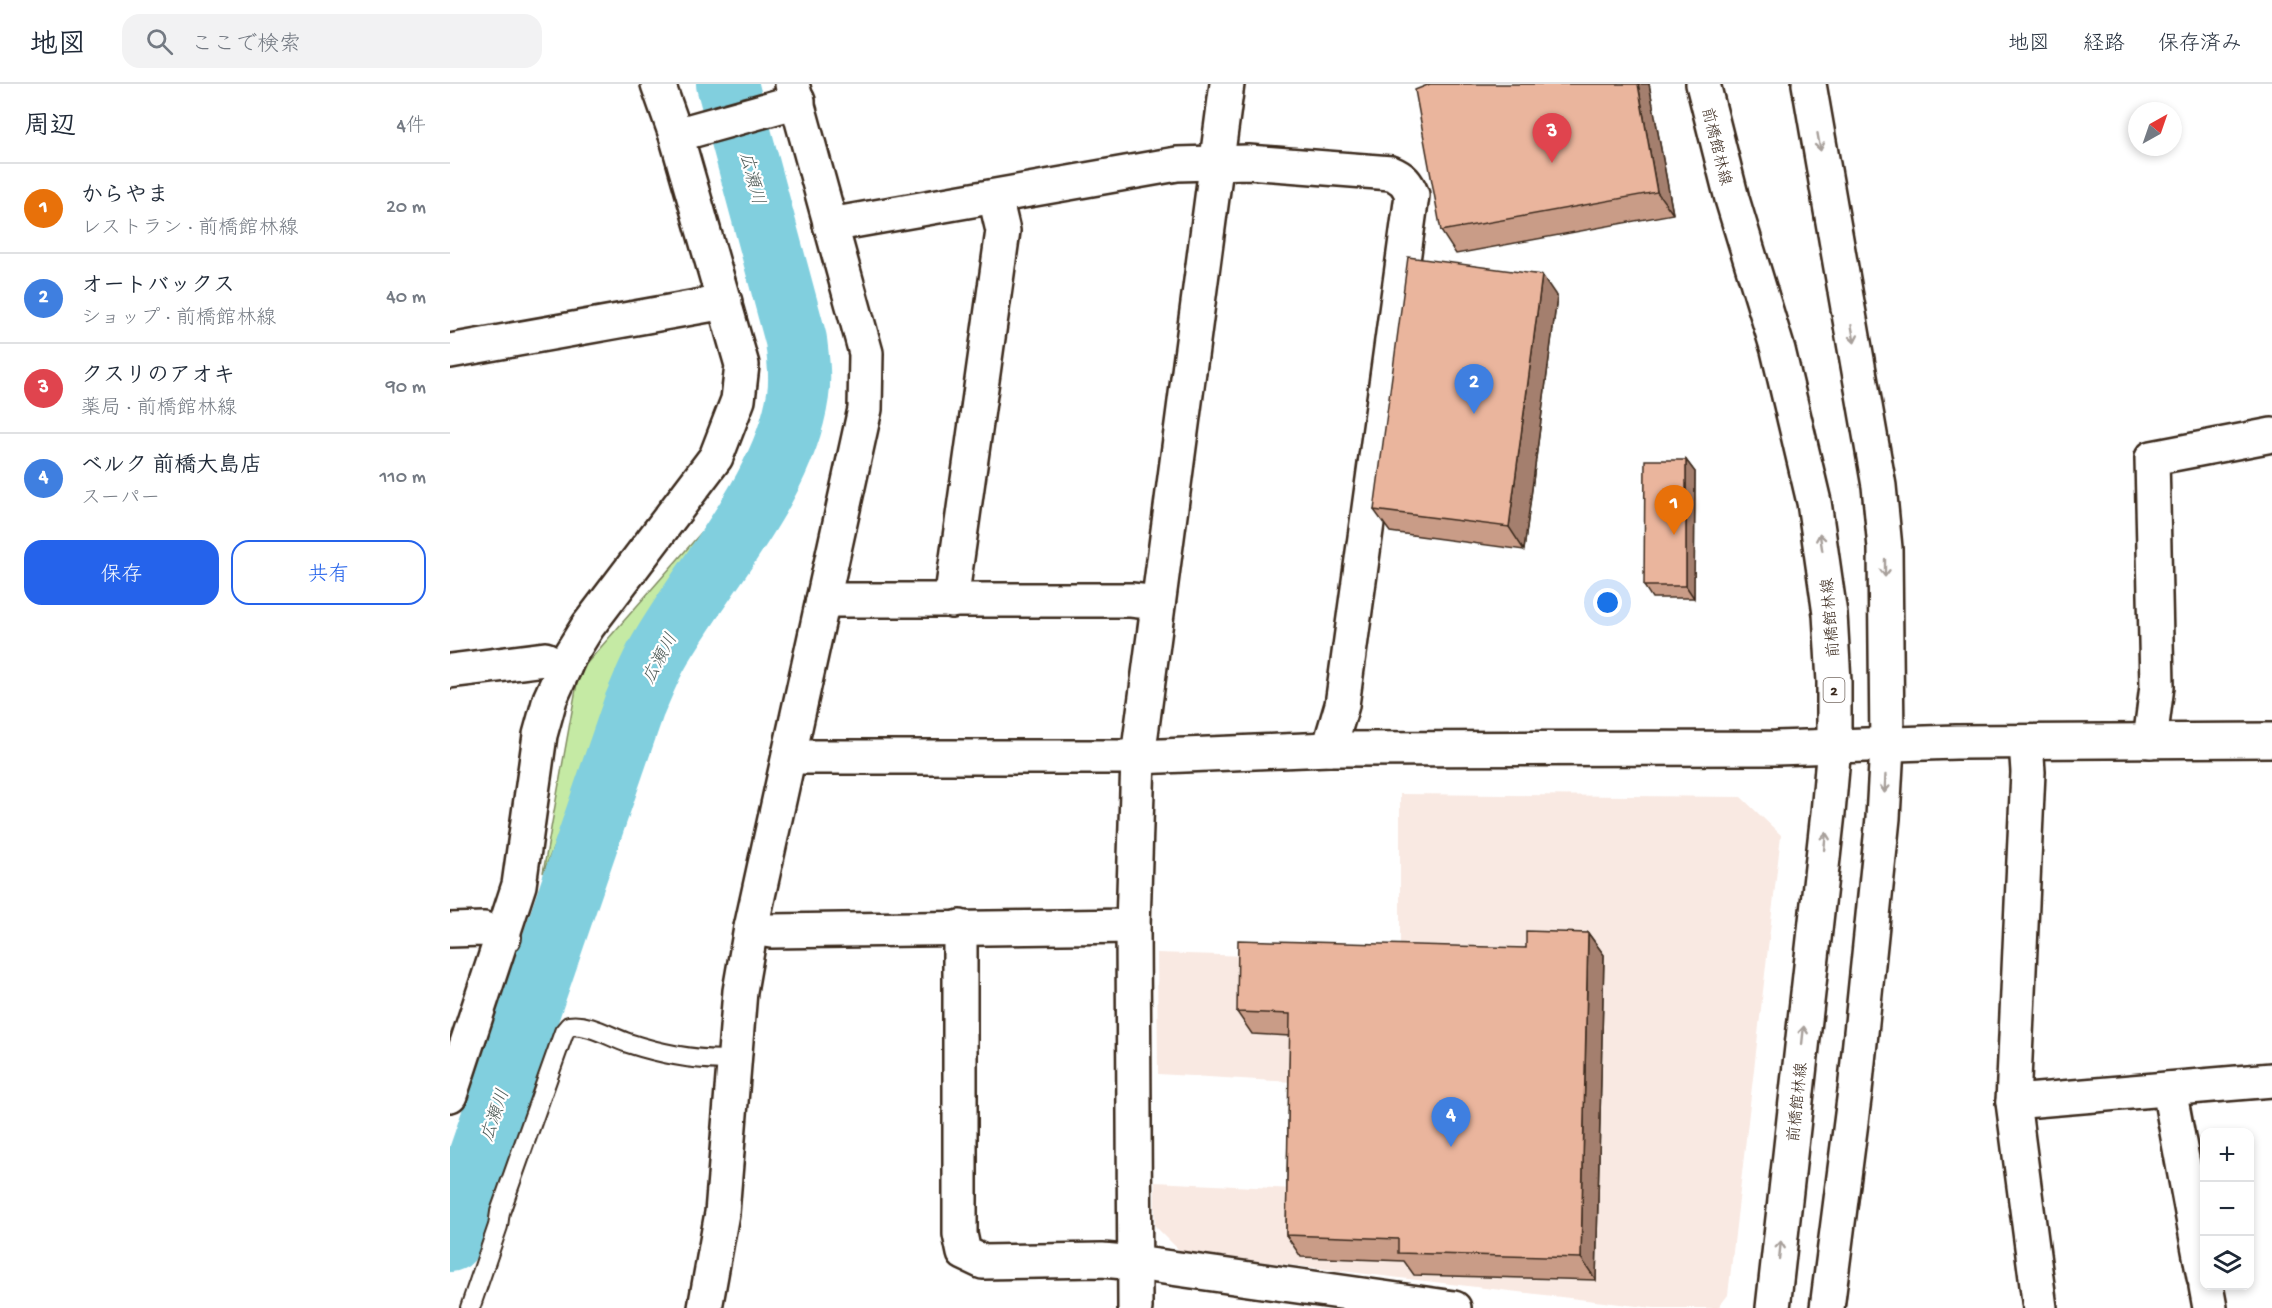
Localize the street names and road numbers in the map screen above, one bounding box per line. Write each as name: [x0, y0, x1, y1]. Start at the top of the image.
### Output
street label: 前橋館林線: [1696, 105, 1735, 188]
street label: 前橋館林線: [1818, 577, 1845, 659]
road number: 2: [1824, 678, 1844, 702]
street label: 前橋館林線: [1784, 1061, 1813, 1143]

